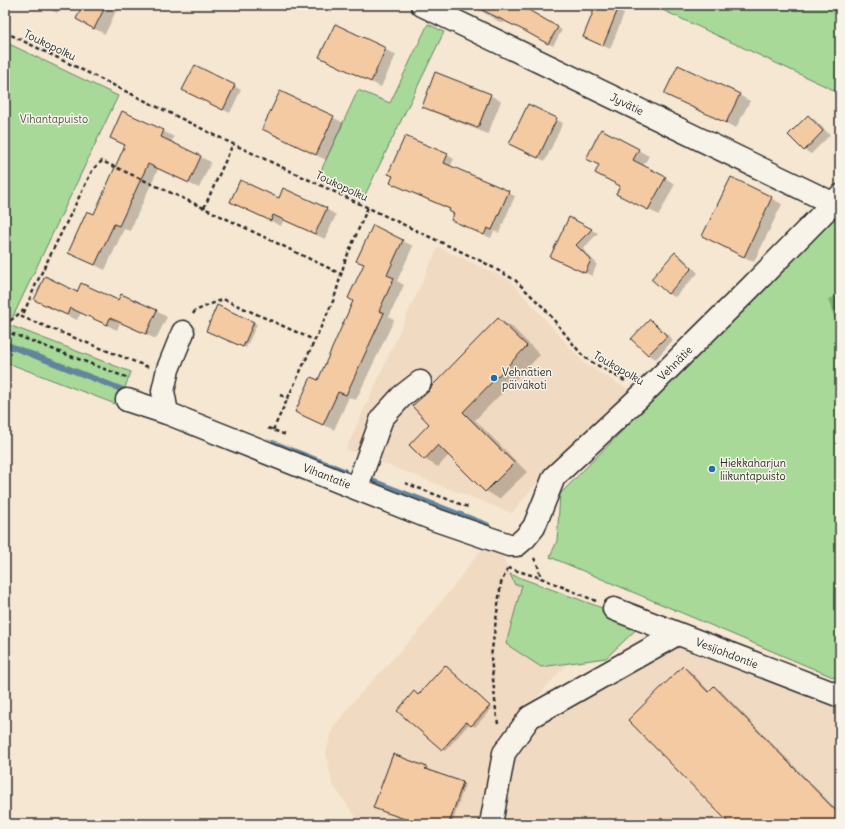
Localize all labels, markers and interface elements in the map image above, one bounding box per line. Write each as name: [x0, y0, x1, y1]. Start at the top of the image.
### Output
street label: Toukopolku: [22, 26, 79, 64]
street label: Jyvätie: [608, 90, 646, 118]
park label: Vihantapuisto: [20, 112, 88, 126]
street label: Toukopolku: [314, 168, 371, 204]
street label: Vehnätie: [655, 343, 695, 383]
street label: Toukopolku: [591, 348, 647, 388]
place label: Vehnätien päiväkoti: [502, 365, 552, 392]
marker: Vehnätien päiväkoti: [489, 373, 499, 383]
place label: Hiekkaharjun liikuntapuisto: [720, 456, 786, 483]
street label: Vihantatie: [301, 460, 353, 492]
marker: Hiekkaharjun liikuntapuisto: [707, 464, 717, 474]
street label: Vesijohdontie: [694, 635, 760, 671]

